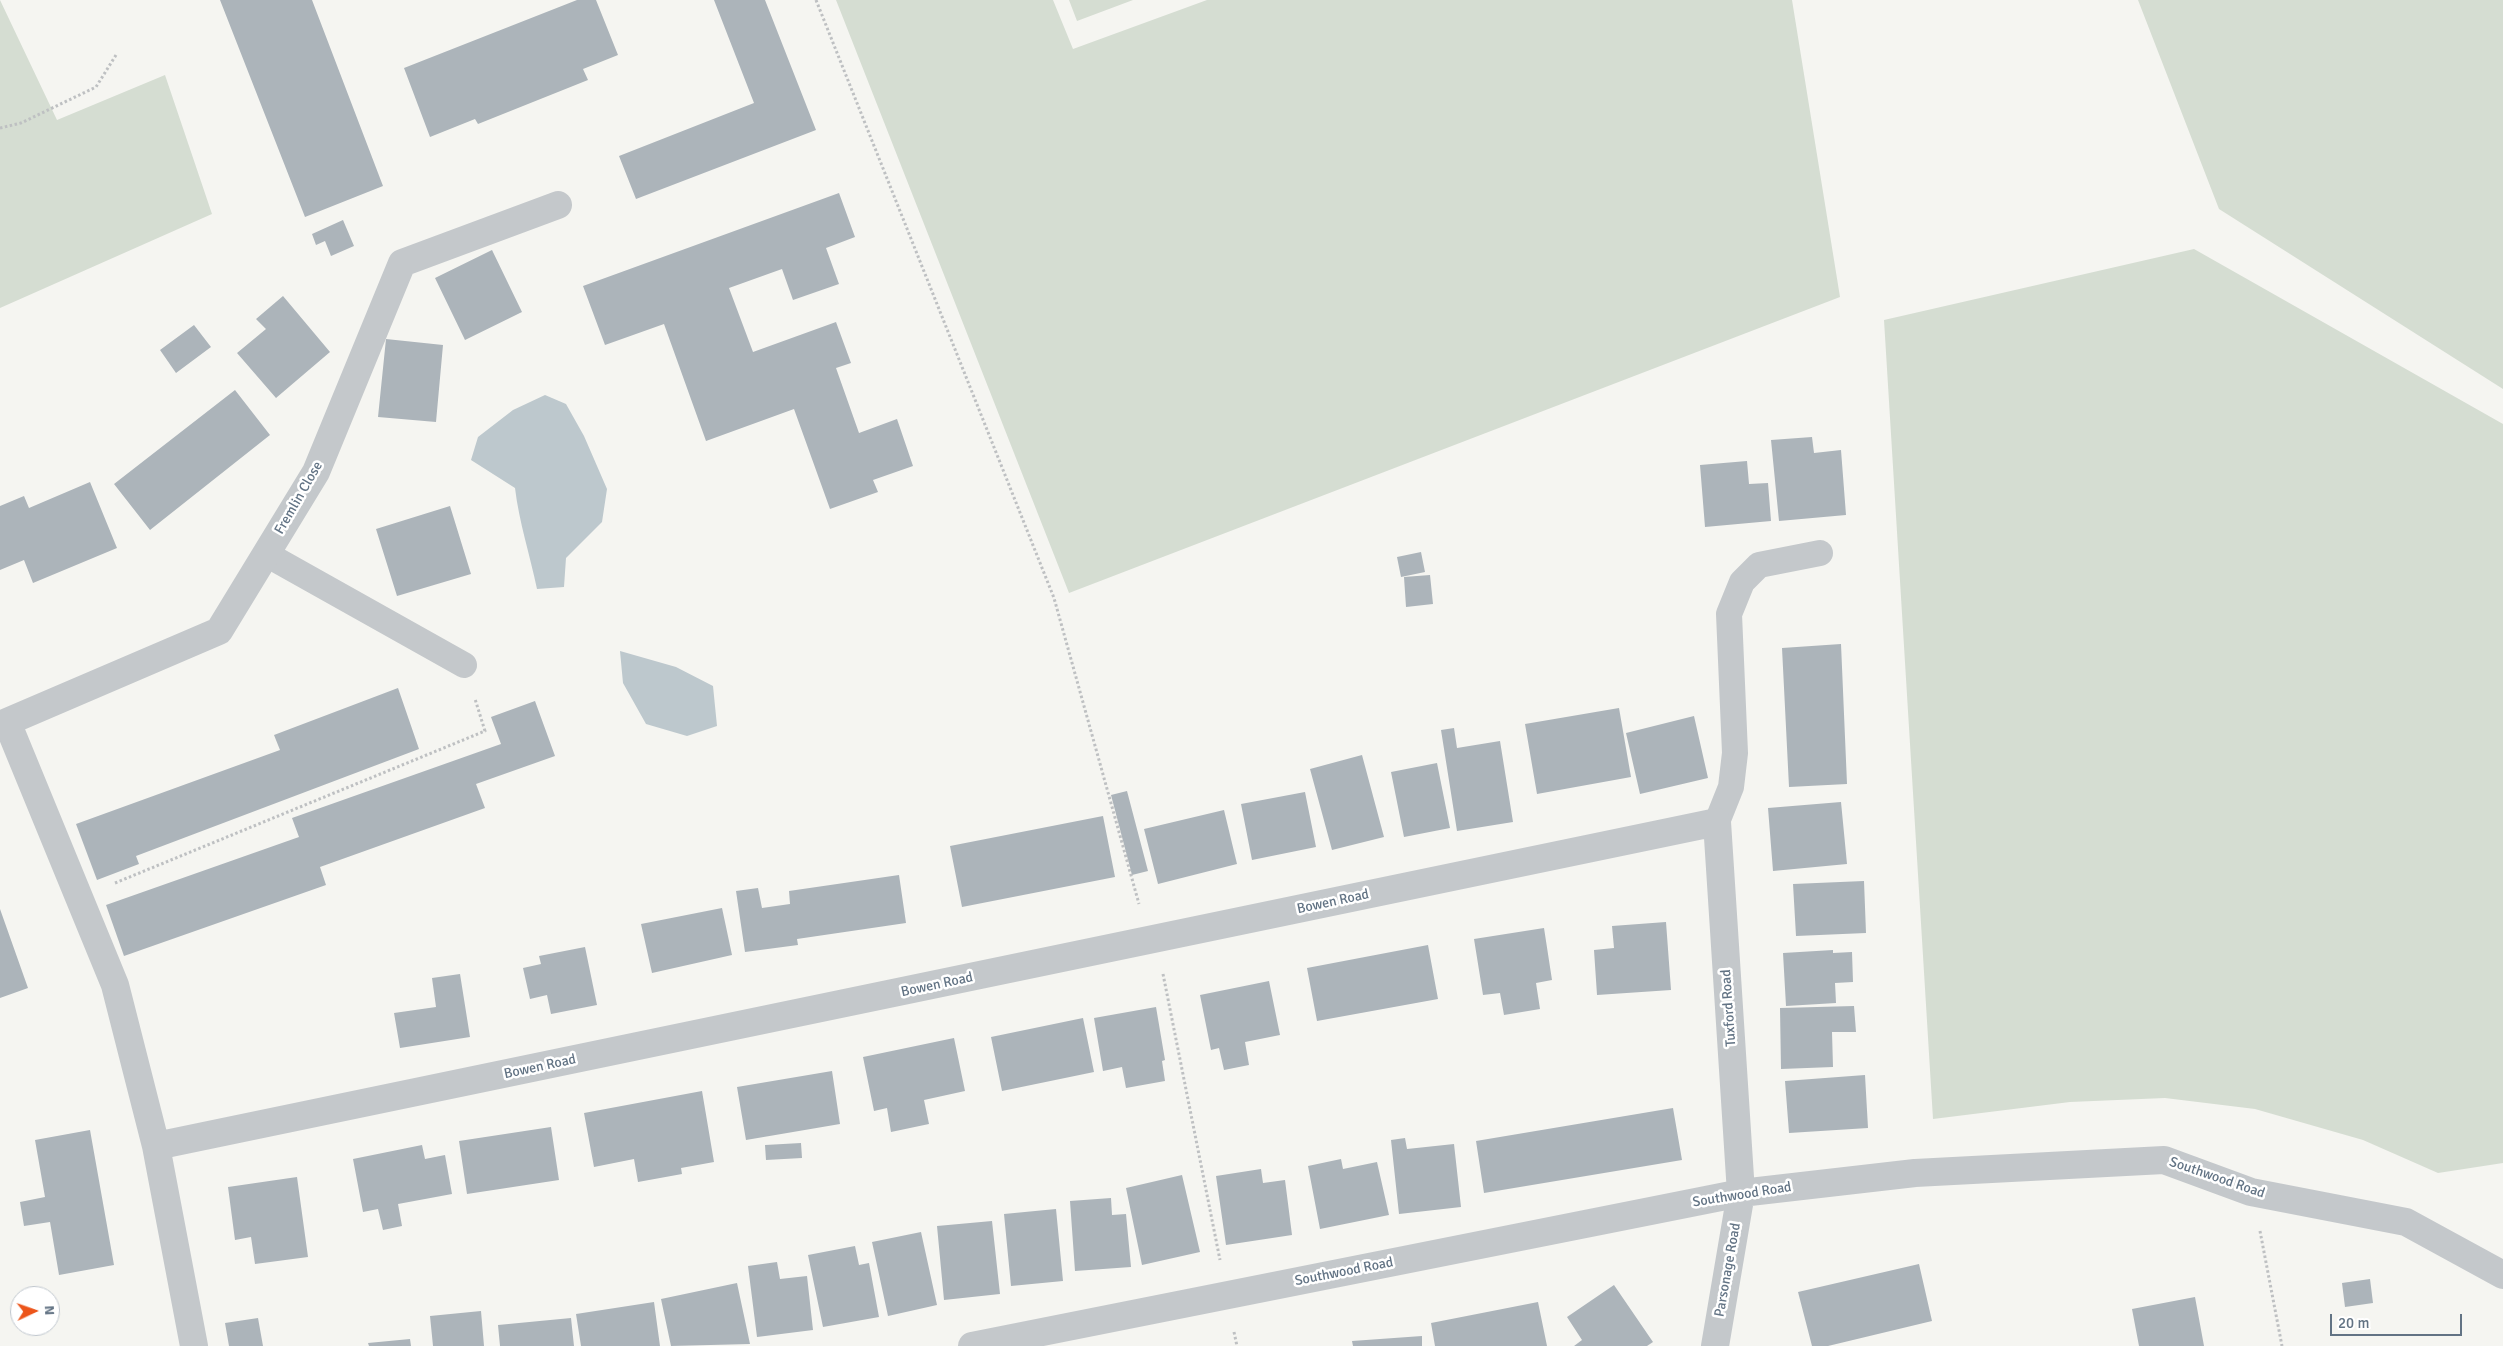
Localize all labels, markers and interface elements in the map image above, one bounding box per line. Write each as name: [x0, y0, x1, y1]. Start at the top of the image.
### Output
street label: Fremlin Close: [271, 459, 327, 537]
street label: Bowen Road: [1295, 886, 1371, 918]
street label: Bowen Road: [899, 969, 975, 1001]
street label: Tuxford Road: [1718, 969, 1740, 1047]
street label: Bowen Road: [502, 1051, 578, 1083]
street label: Southwood Road: [2167, 1154, 2267, 1202]
street label: Southwood Road: [1691, 1179, 1793, 1211]
street label: Parsonage Road: [1711, 1222, 1745, 1318]
street label: Southwood Road: [1293, 1254, 1395, 1290]
north arrow: [10, 1286, 60, 1336]
scale bar: [2333, 1304, 2466, 1336]
text: N: [41, 1305, 58, 1316]
text: 20 m: [2338, 1314, 2369, 1332]

